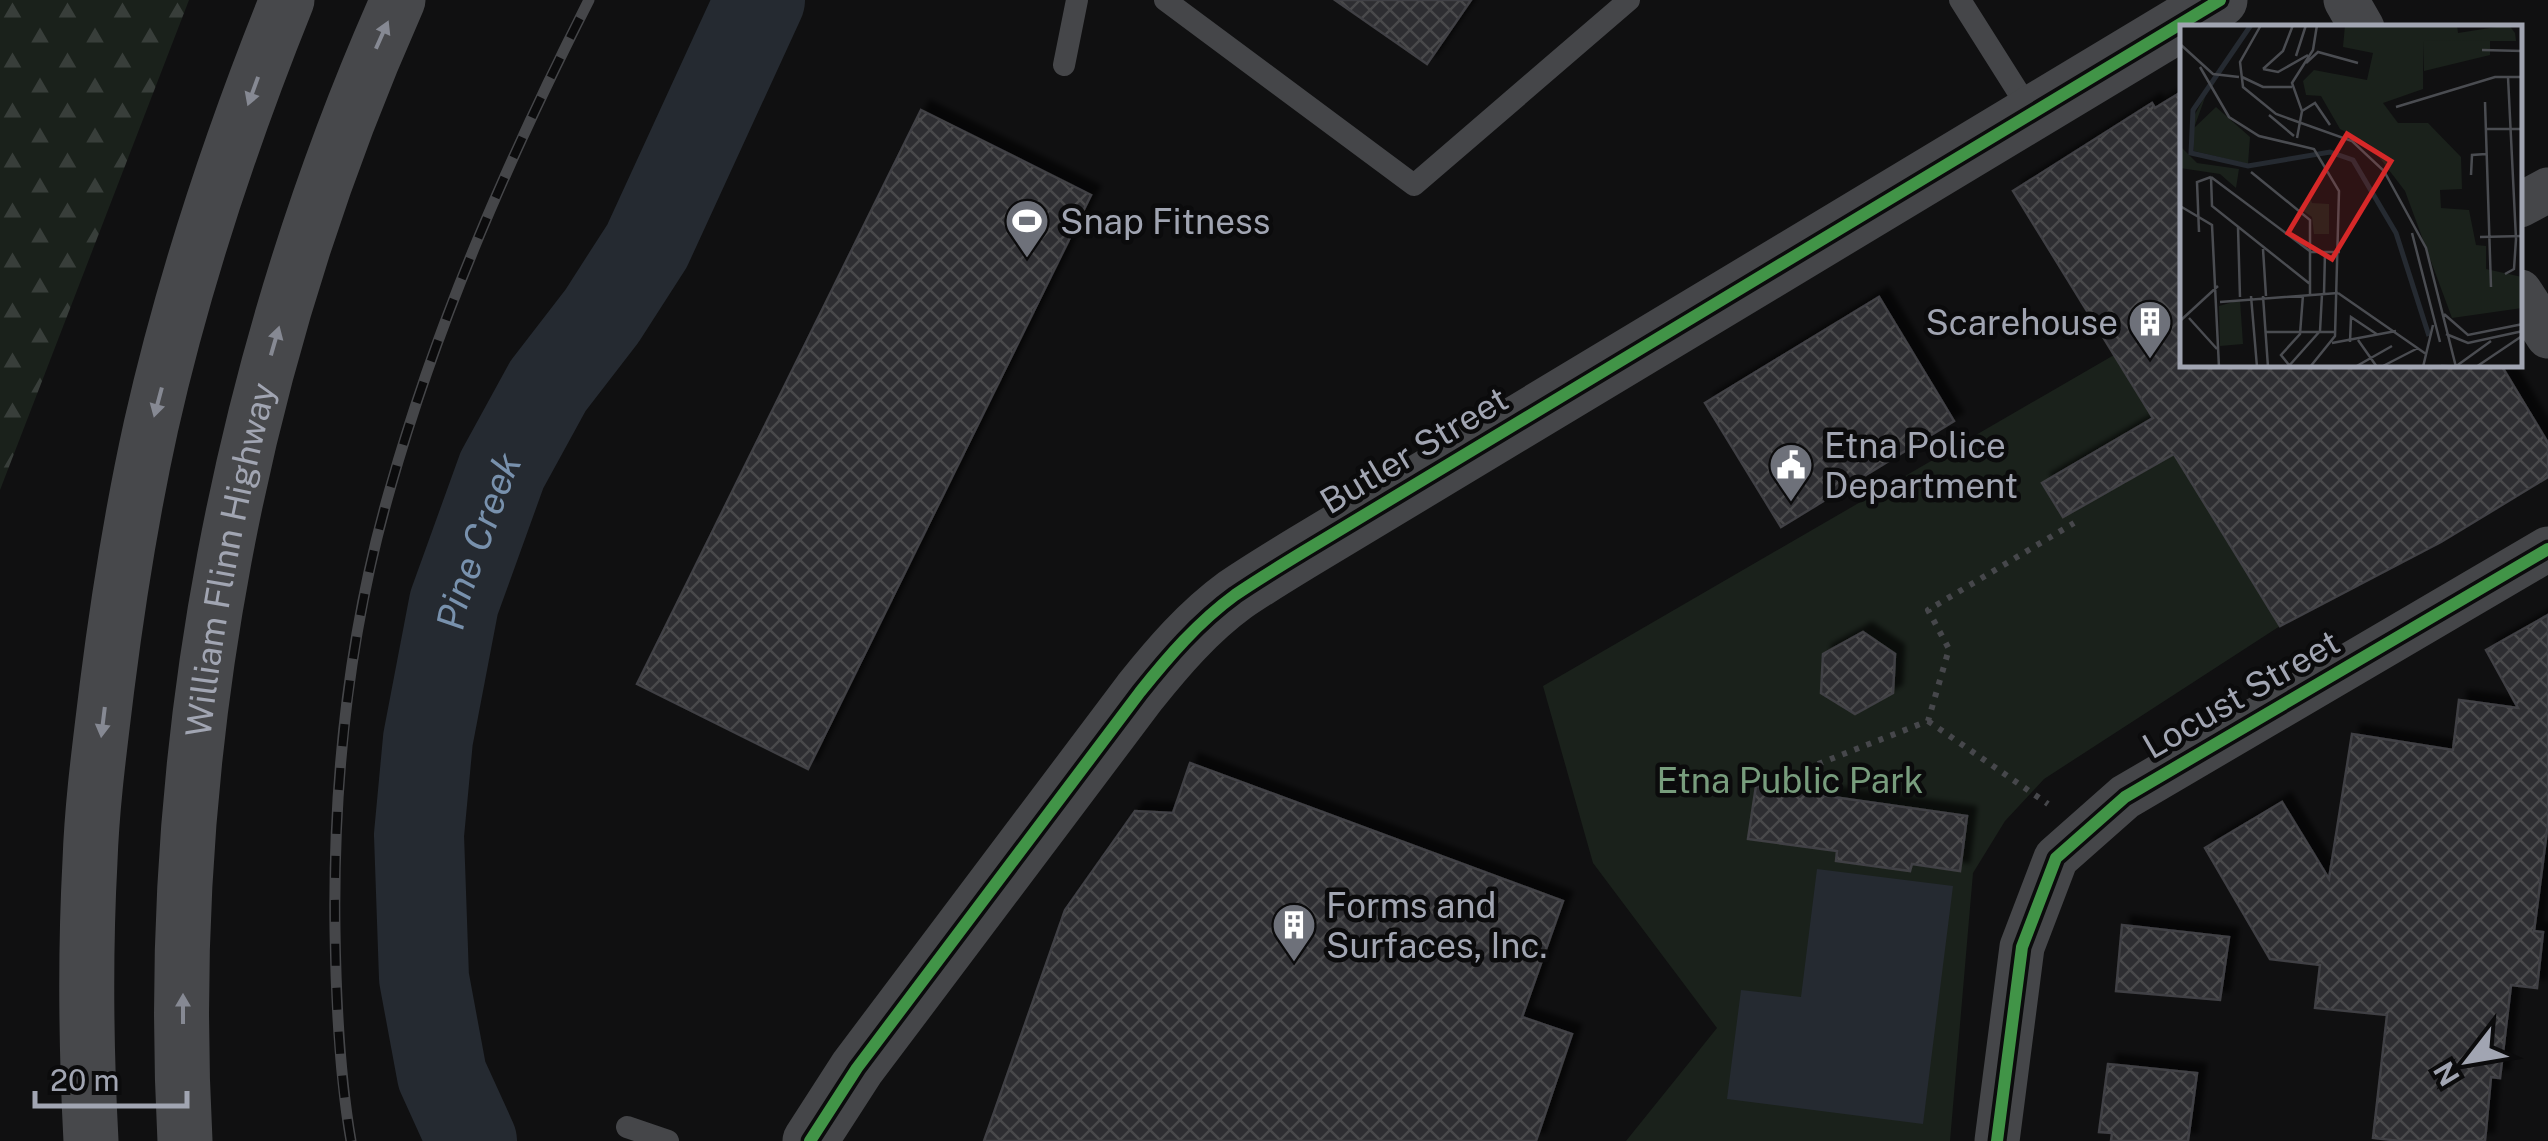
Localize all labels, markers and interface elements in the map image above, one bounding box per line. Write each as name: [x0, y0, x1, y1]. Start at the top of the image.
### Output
one-way arrow: [374, 20, 390, 50]
inset map: [2180, 25, 2523, 368]
one-way arrow: [245, 77, 260, 107]
sports icon: Snap Fitness: [1004, 198, 1050, 259]
place label: Snap Fitness: [1060, 201, 1270, 242]
building icon: Scarehouse: [2127, 299, 2173, 360]
place label: Scarehouse: [1925, 302, 2118, 343]
one-way arrow: [268, 325, 283, 356]
street label: William Flinn Highway: [177, 378, 284, 739]
street label: Butler Street: [1313, 378, 1515, 522]
one-way arrow: [149, 387, 165, 418]
place label: Etna Police Department: [1824, 425, 2018, 506]
public building icon: Etna Police Department: [1768, 442, 1814, 503]
water label: Pine Creek: [427, 444, 530, 633]
street label: Locust Street: [2135, 621, 2347, 767]
one-way arrow: [95, 707, 111, 738]
park label: Etna Public Park: [1657, 760, 1923, 801]
place label: Forms and Surfaces, Inc.: [1326, 885, 1547, 966]
building icon: Forms and Surfaces, Inc.: [1271, 902, 1317, 963]
one-way arrow: [175, 992, 191, 1024]
north arrow: [2418, 1011, 2518, 1111]
scale bar: [35, 1046, 188, 1108]
text: N: [2426, 1056, 2466, 1092]
text: 20 m: [50, 1062, 119, 1098]

